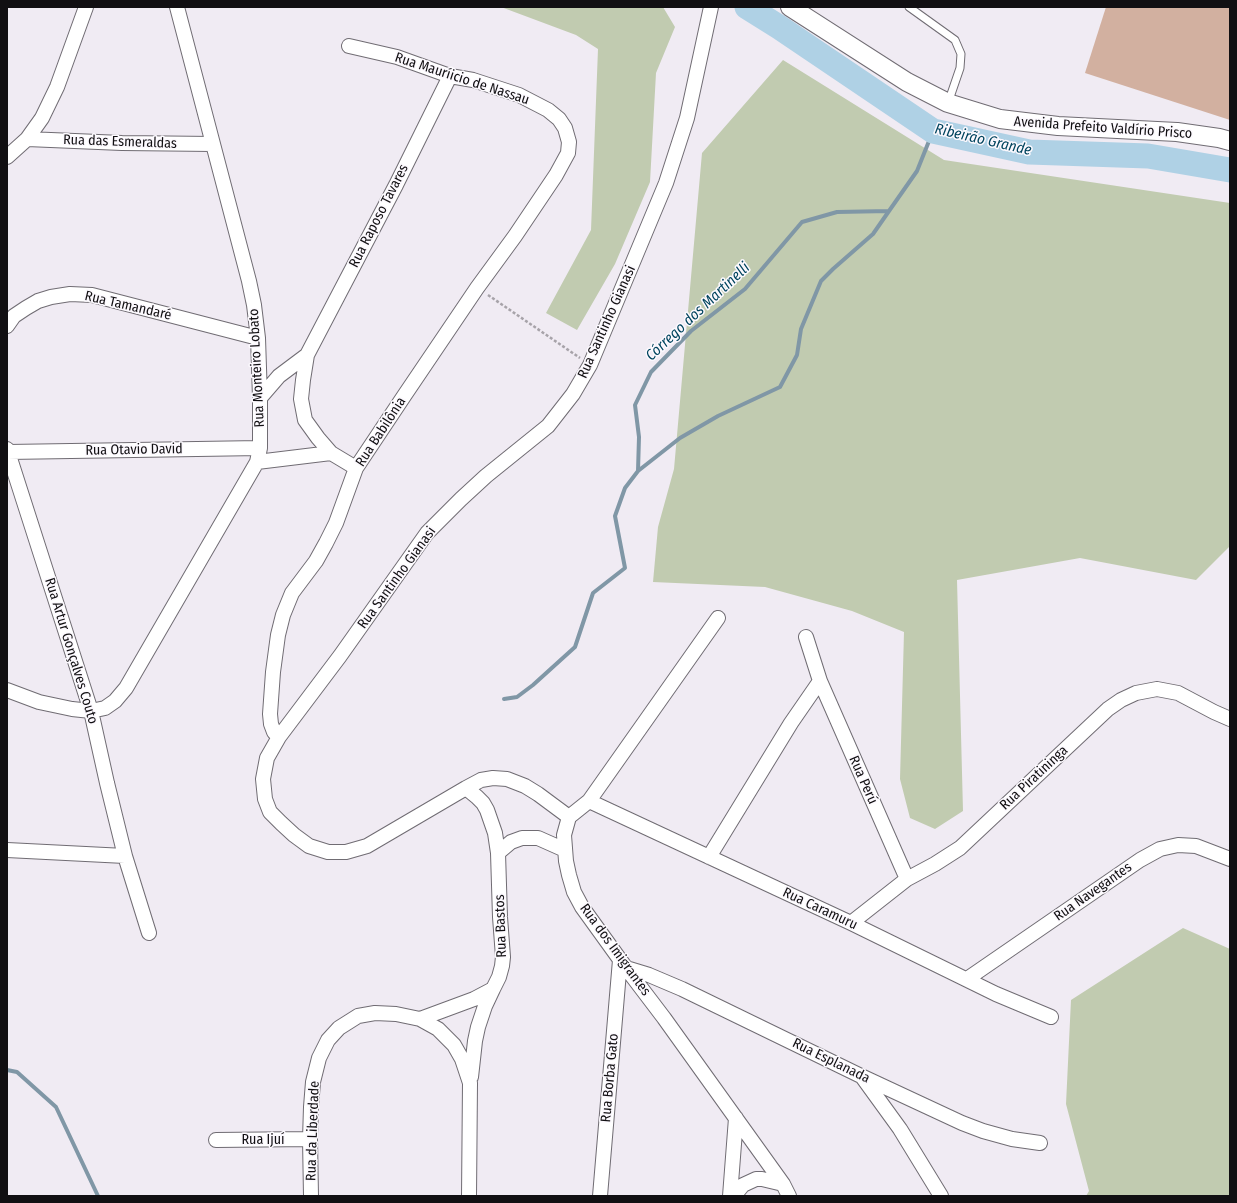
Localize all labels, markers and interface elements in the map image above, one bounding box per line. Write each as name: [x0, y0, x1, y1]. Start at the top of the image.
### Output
street label: Rua Mauríicio de Nassau: [393, 49, 531, 109]
street label: Avenida Prefeito Valdírio Prisco: [1013, 113, 1193, 143]
water label: Ribeirão Grande: [933, 120, 1033, 160]
street label: Rua das Esmeraldas: [63, 132, 177, 152]
street label: Rua Raposo Tavares: [346, 162, 412, 270]
water label: Córrego dos Martinelli: [642, 259, 754, 365]
street label: Rua Santinho Gianasi: [575, 263, 639, 381]
street label: Rua Tamandaré: [83, 288, 173, 324]
street label: Rua Monteiro Lobato: [245, 308, 269, 428]
street label: Rua Babilônia: [352, 394, 410, 470]
street label: Rua Otavio David: [85, 441, 183, 459]
street label: Rua Santinho Gianasi: [354, 524, 440, 632]
street label: Rua Artur Gonçalves Couto: [41, 576, 101, 726]
street label: Rua Piratininga: [997, 742, 1071, 814]
street label: Rua Perú: [845, 753, 881, 807]
street label: Rua Navegantes: [1051, 859, 1135, 925]
street label: Rua Caramuru: [780, 884, 860, 934]
street label: Rua Bastos: [492, 894, 510, 958]
street label: Rua dos Imigrantes: [576, 901, 654, 999]
street label: Rua Borba Gato: [598, 1033, 622, 1123]
street label: Rua Esplanada: [790, 1035, 872, 1087]
street label: Rua da Liberdade: [303, 1081, 323, 1181]
street label: Rua Ijuí: [241, 1132, 285, 1148]

